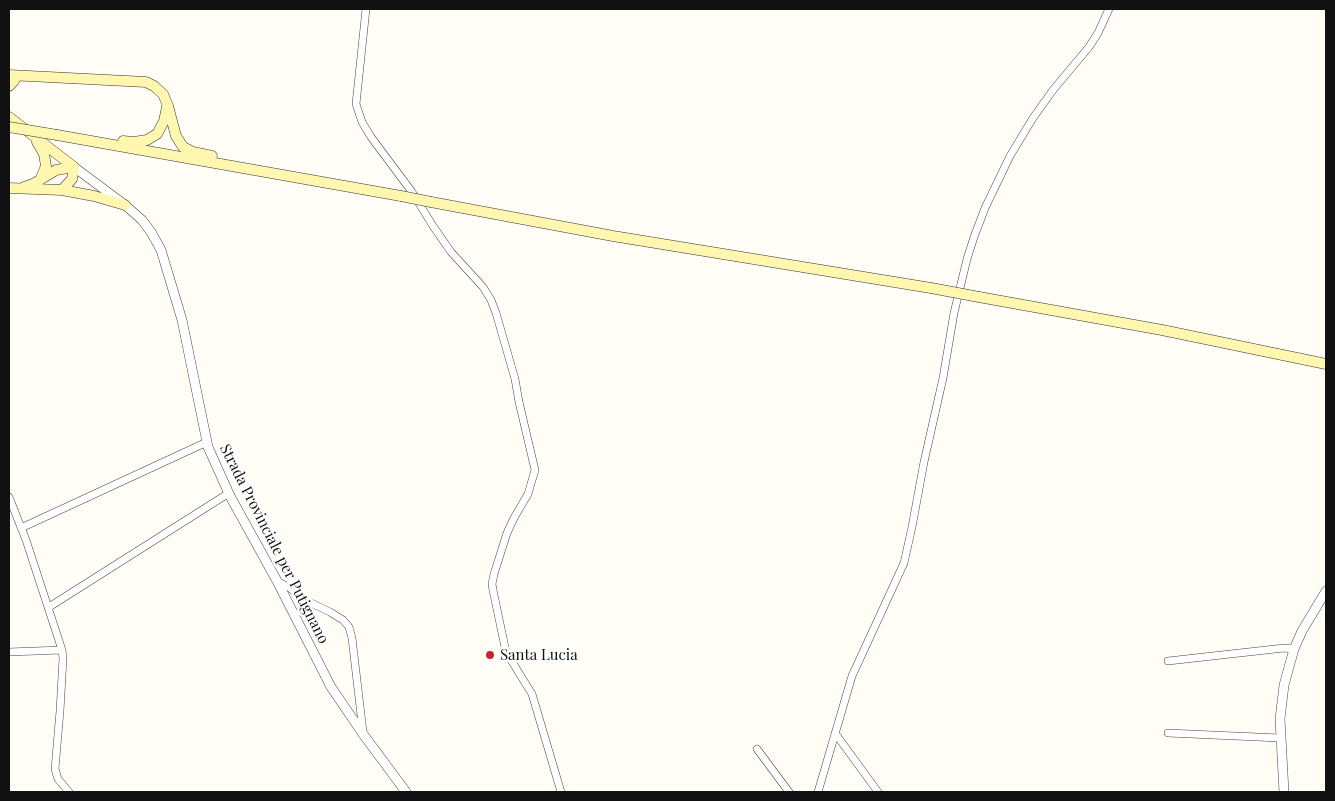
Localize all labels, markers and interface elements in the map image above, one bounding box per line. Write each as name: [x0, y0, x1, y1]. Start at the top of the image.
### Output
street label: Strada Provinciale per Putignano: [216, 441, 332, 647]
place label: Santa Lucia: [500, 646, 578, 664]
marker: Santa Lucia: [484, 649, 496, 661]

